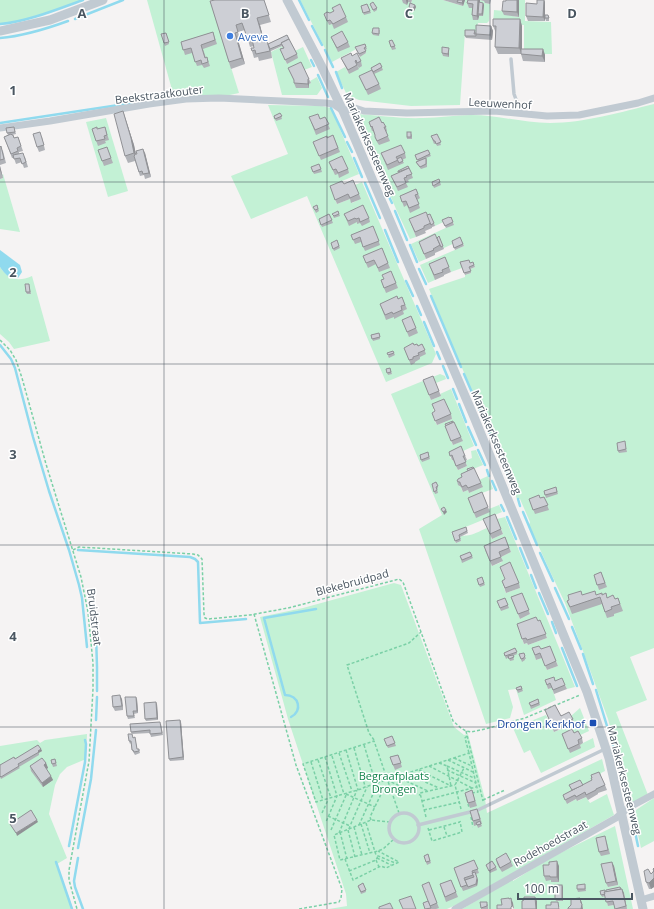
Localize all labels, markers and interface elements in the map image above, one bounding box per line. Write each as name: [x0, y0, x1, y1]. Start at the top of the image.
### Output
text: A: [78, 4, 87, 22]
text: B: [241, 4, 250, 22]
text: C: [405, 4, 413, 22]
text: D: [567, 4, 577, 22]
place label: Aveve: [238, 29, 268, 44]
marker: Aveve: [225, 31, 235, 41]
text: 1: [9, 81, 17, 99]
street label: Beekstraatkouter: [114, 81, 204, 107]
street label: Mariakerksesteenweg: [340, 90, 400, 198]
street label: Leeuwenhof: [468, 94, 533, 112]
text: 2: [9, 263, 17, 281]
street label: Mariakerksesteenweg: [468, 388, 526, 496]
text: 3: [9, 445, 17, 463]
street label: Blekebruidpad: [314, 565, 390, 599]
street label: Bruidstraat: [84, 587, 106, 647]
text: 4: [9, 627, 17, 645]
place label: Drongen Kerkhof: [497, 716, 586, 731]
marker: Drongen Kerkhof: [588, 718, 598, 728]
street label: Mariakerksesteenweg: [604, 724, 646, 836]
park label: Begraafplaats Drongen: [359, 768, 429, 796]
text: 5: [9, 809, 17, 827]
street label: Rodehoedstraat: [510, 816, 590, 870]
scale bar: [518, 875, 632, 901]
text: 100 m: [524, 880, 559, 897]

